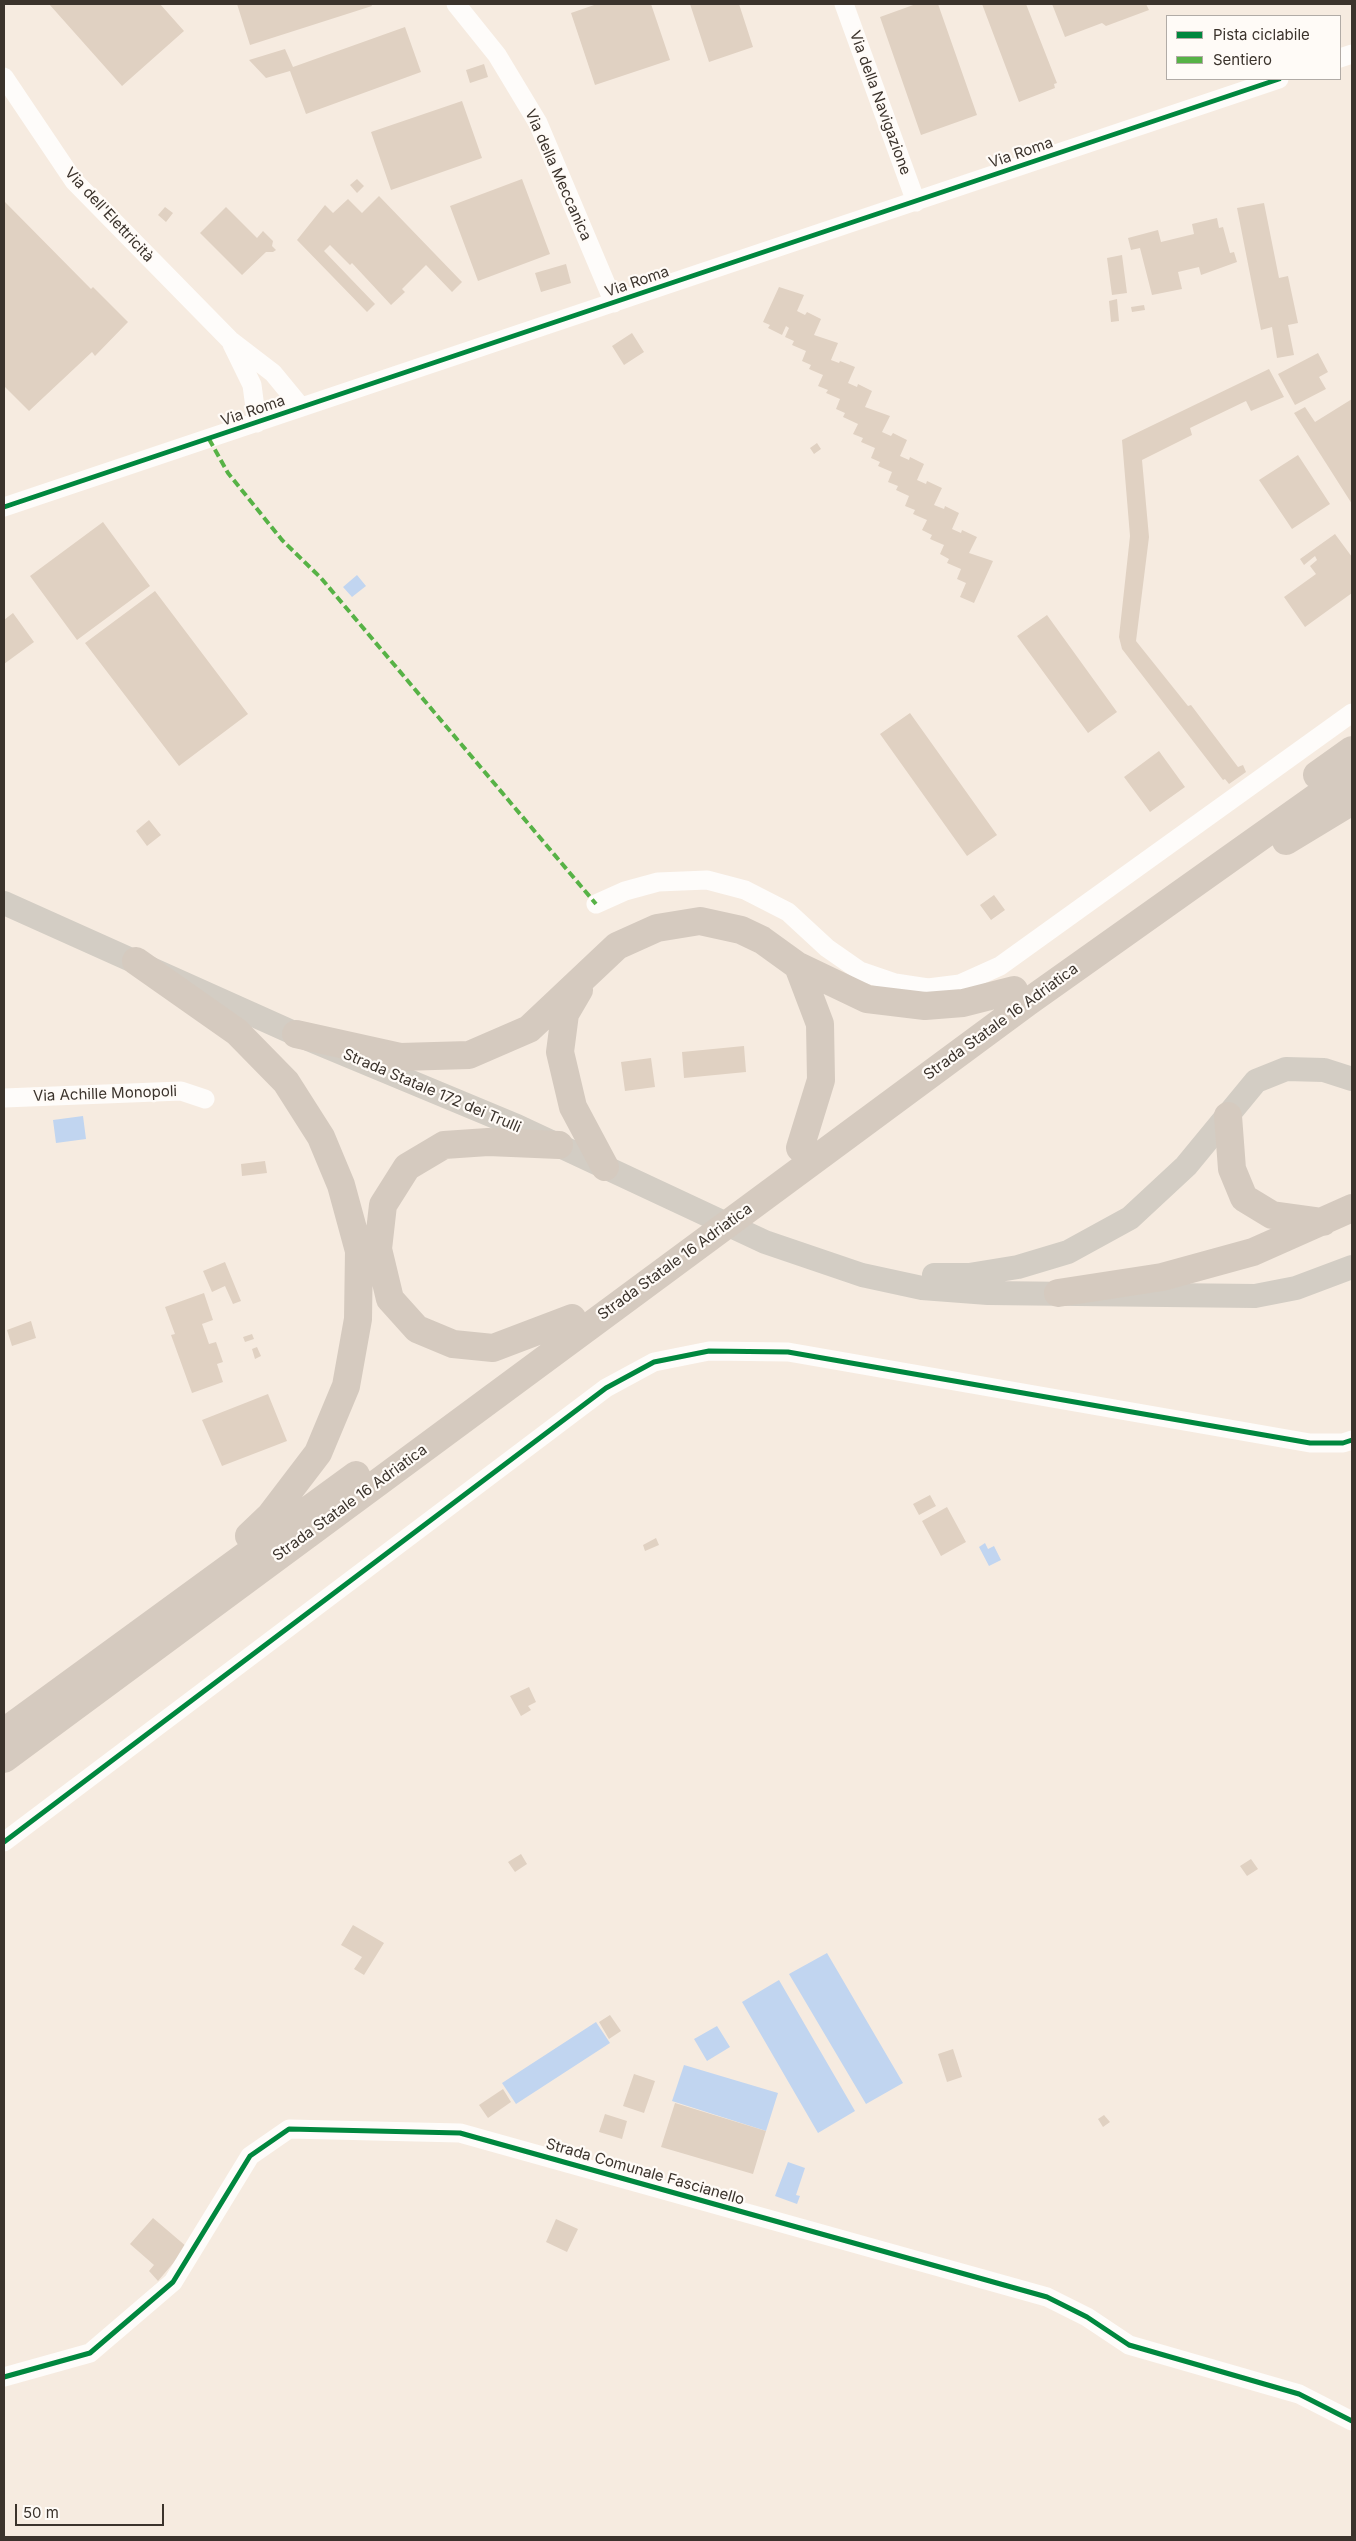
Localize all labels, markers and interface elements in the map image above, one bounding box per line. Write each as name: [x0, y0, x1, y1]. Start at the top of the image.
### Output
legend: [1166, 15, 1341, 80]
text: Pista ciclabile: [1213, 25, 1310, 44]
street label: Via della Navigazione: [846, 28, 914, 178]
text: Sentiero: [1213, 50, 1272, 69]
street label: Via della Meccanica: [521, 106, 595, 244]
street label: Via Roma: [987, 134, 1055, 172]
street label: Via dell'Elettricità: [61, 164, 157, 266]
street label: Via Roma: [603, 263, 671, 301]
street label: Via Roma: [219, 392, 287, 430]
street label: Strada Statale 16 Adriatica: [920, 960, 1082, 1084]
street label: Strada Statale 172 dei Trulli: [340, 1045, 524, 1137]
street label: Via Achille Monopoli: [33, 1082, 177, 1106]
street label: Strada Statale 16 Adriatica: [594, 1200, 756, 1324]
street label: Strada Statale 16 Adriatica: [269, 1441, 431, 1565]
street label: Strada Comunale Fascianello: [544, 2135, 746, 2209]
scale bar: [18, 2494, 166, 2526]
text: 50 m: [23, 2503, 59, 2522]

